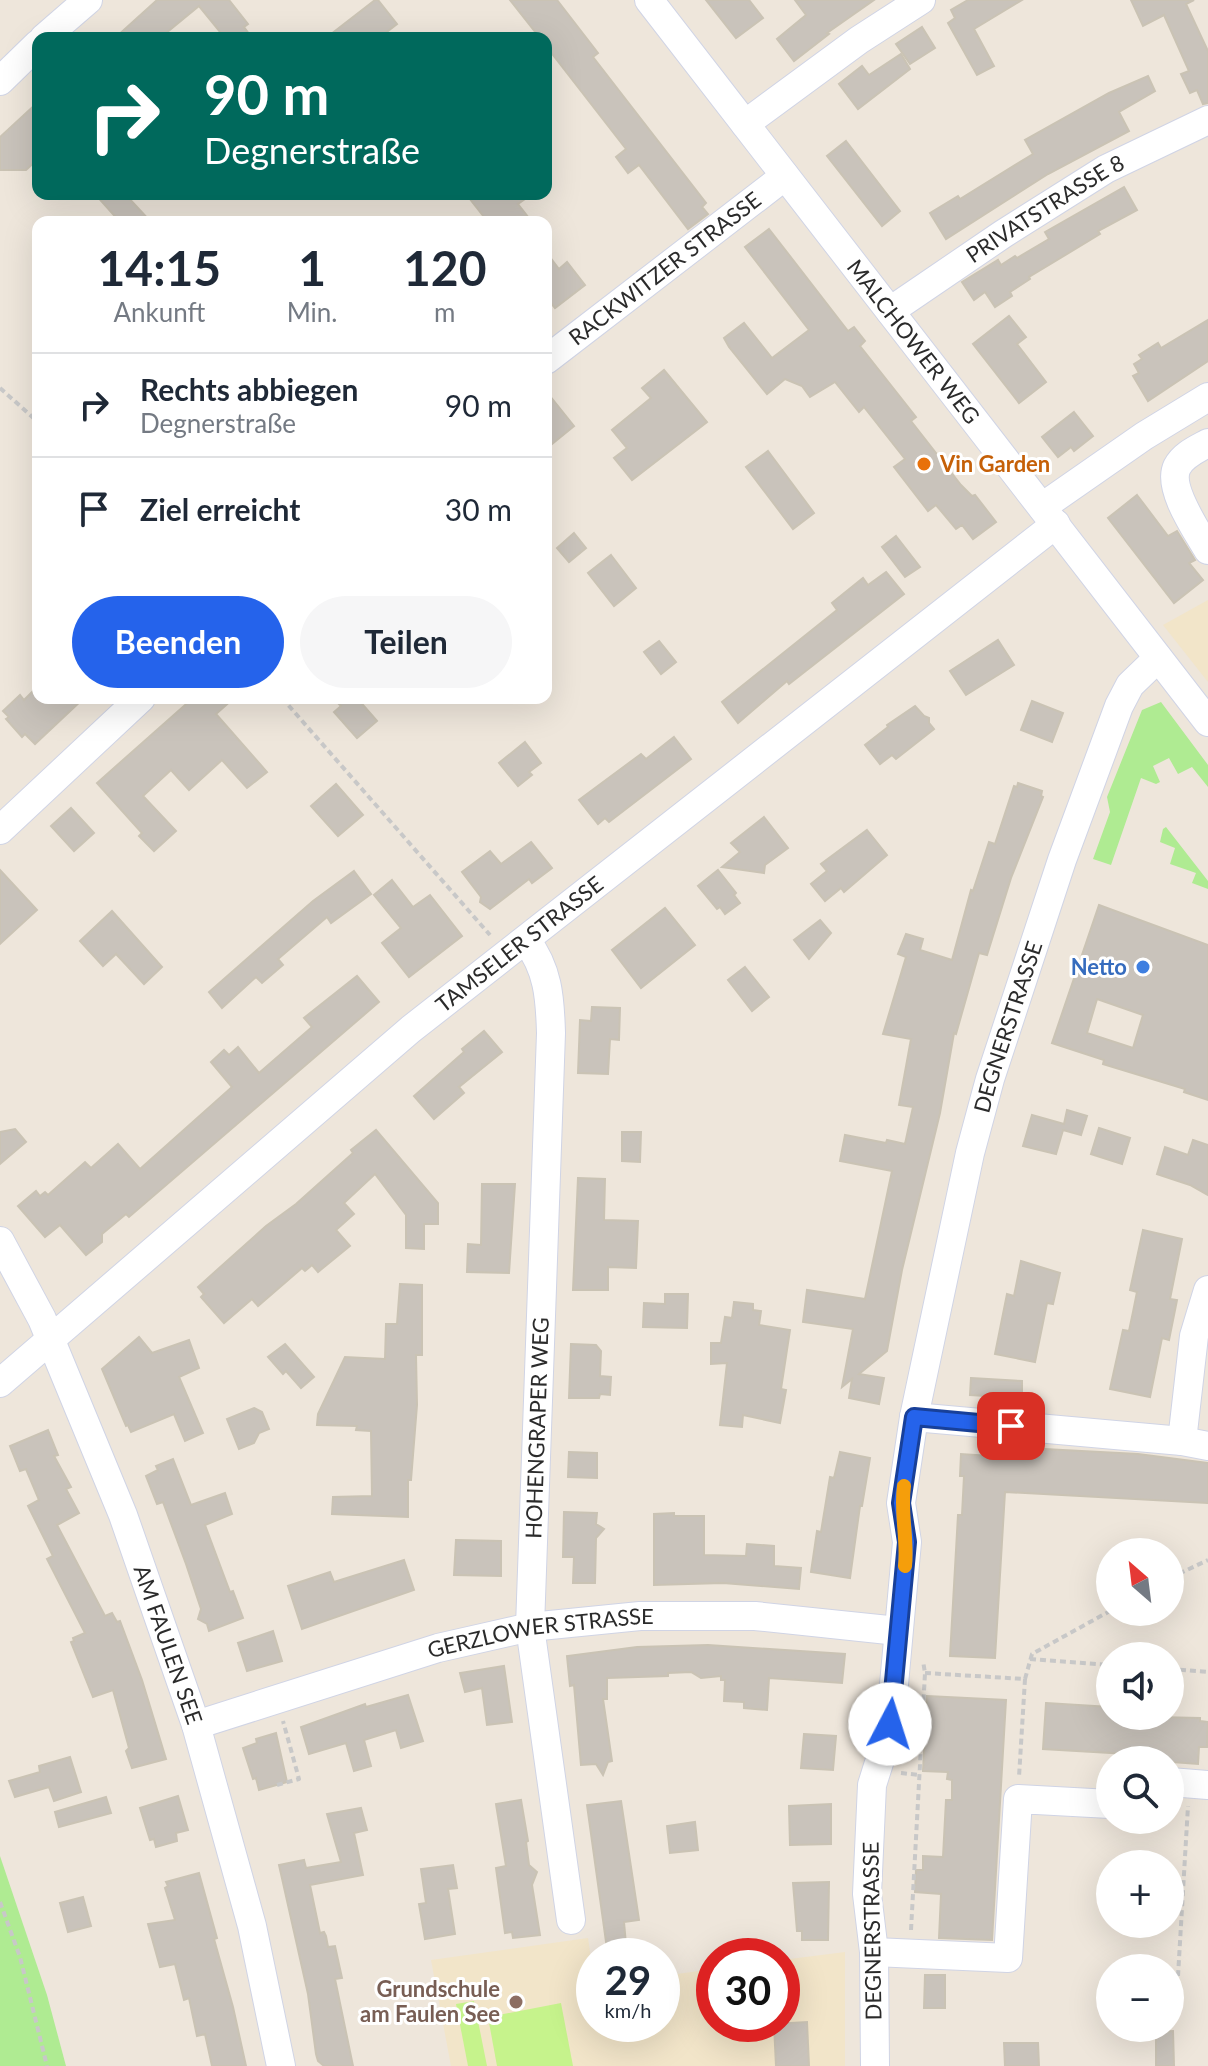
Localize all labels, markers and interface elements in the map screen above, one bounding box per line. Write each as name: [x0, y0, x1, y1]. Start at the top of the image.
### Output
text: 90 m: [204, 60, 329, 127]
icon: right: [72, 64, 176, 168]
text: Degnerstraße: [204, 128, 420, 172]
street label: PRIVATSTRASSE 8: [961, 148, 1128, 268]
street label: RACKWITZER STRASSE: [563, 186, 766, 351]
text: 14:15: [97, 239, 221, 296]
text: 1: [298, 239, 326, 296]
text: 120: [403, 239, 487, 296]
street label: MALCHOWER WEG: [842, 254, 986, 429]
text: Ankunft: [113, 296, 205, 328]
text: Min.: [287, 296, 338, 328]
text: m: [434, 296, 455, 328]
text: Rechts abbiegen: [140, 371, 359, 407]
icon: right: [72, 383, 116, 427]
text: 90 m: [445, 387, 512, 423]
text: Degnerstraße: [140, 407, 296, 439]
place label: Vin Garden: [939, 450, 1050, 477]
marker: Vin Garden: [915, 455, 933, 473]
icon: arrive: [72, 487, 116, 531]
text: Ziel erreicht: [140, 491, 300, 527]
text: 30 m: [445, 491, 512, 527]
button: Beenden: [72, 596, 284, 688]
button: Teilen: [300, 596, 512, 688]
street label: TAMSELER STRASSE: [430, 870, 608, 1018]
street label: DEGNERSTRASSE: [968, 938, 1047, 1116]
place label: Netto: [1071, 953, 1127, 980]
marker: Netto: [1134, 958, 1152, 976]
street label: HOHENGRAPER WEG: [519, 1317, 554, 1539]
pin: [977, 1392, 1045, 1460]
icon: arrive: [989, 1404, 1033, 1448]
north arrow: [1096, 1538, 1184, 1626]
map controls: [1096, 1538, 1184, 2042]
street label: AM FAULEN SEE: [128, 1561, 209, 1728]
street label: GERZLOWER STRASSE: [424, 1602, 654, 1664]
button: sound: [1096, 1642, 1184, 1730]
position arrow: [848, 1682, 932, 1766]
button: search: [1096, 1746, 1184, 1834]
street label: DEGNERSTRASSE: [856, 1841, 887, 2021]
button: +: [1096, 1850, 1184, 1938]
speed limit sign: 30: [696, 1938, 800, 2042]
button: −: [1096, 1954, 1184, 2042]
text: 29: [605, 1956, 651, 2004]
place label: Grundschule am Faulen See: [360, 1975, 500, 2027]
marker: Grundschule am Faulen See: [507, 1993, 525, 2011]
text: km/h: [605, 1998, 651, 2022]

